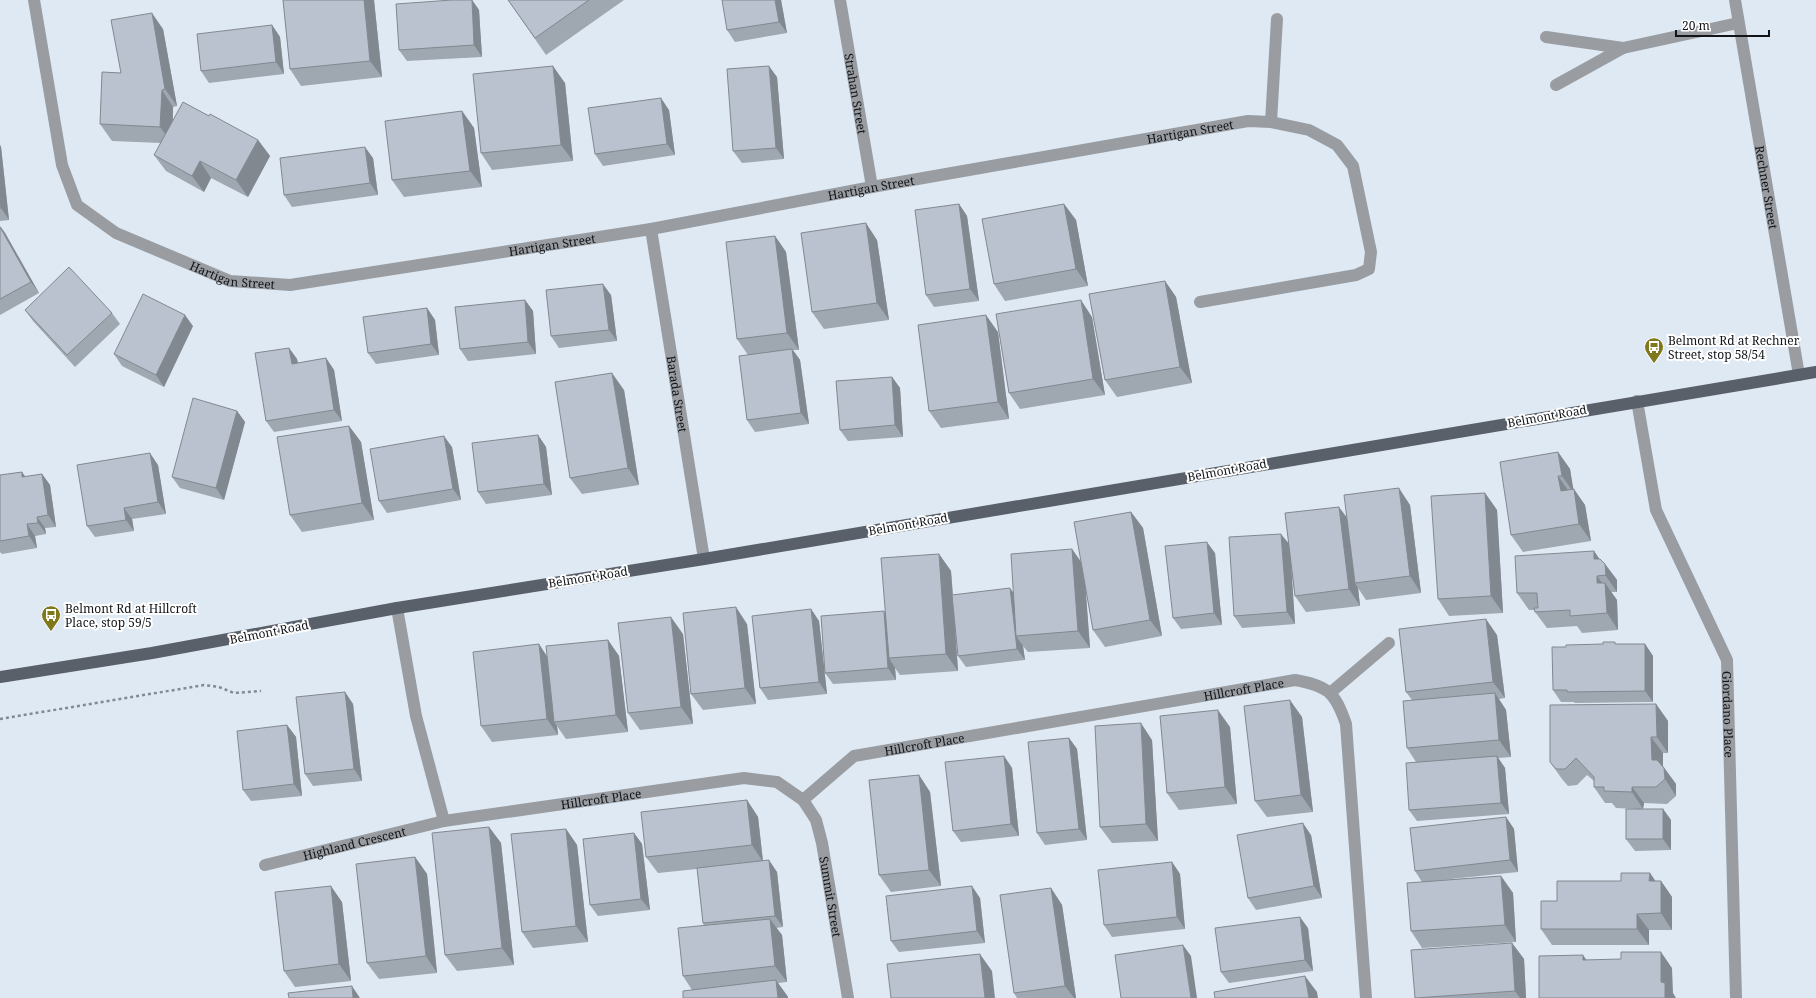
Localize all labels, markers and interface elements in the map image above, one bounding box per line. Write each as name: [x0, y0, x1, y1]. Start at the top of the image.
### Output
scale bar: [1676, 12, 1769, 38]
text: 20 m: [1682, 17, 1710, 34]
street label: Strahan Street: [841, 52, 871, 135]
street label: Hartigan Street: [1145, 115, 1235, 147]
street label: Rechner Street: [1751, 144, 1782, 230]
street label: Hartigan Street: [826, 171, 915, 204]
street label: Hartigan Street: [507, 229, 597, 259]
street label: Hartigan Street: [187, 257, 276, 292]
place label: Belmont Rd at Rechner Street, stop 58/54: [1668, 332, 1800, 363]
bus stop icon: Belmont Rd at Rechner Street, stop 58/54: [1643, 336, 1665, 364]
street label: Barada Street: [663, 354, 692, 434]
street label: Belmont Road: [1506, 401, 1589, 431]
street label: Belmont Road: [1186, 455, 1269, 485]
street label: Belmont Road: [867, 509, 950, 539]
street label: Belmont Road: [547, 562, 630, 592]
place label: Belmont Rd at Hillcroft Place, stop 59/5: [65, 600, 197, 631]
bus stop icon: Belmont Rd at Hillcroft Place, stop 59/5: [40, 604, 62, 632]
street label: Belmont Road: [228, 616, 311, 648]
street label: Giordano Place: [1719, 671, 1738, 758]
street label: Hillcroft Place: [1202, 674, 1285, 704]
street label: Hillcroft Place: [883, 729, 966, 759]
street label: Hillcroft Place: [560, 784, 642, 813]
street label: Highland Crescent: [301, 822, 408, 864]
street label: Summit Street: [816, 855, 846, 938]

